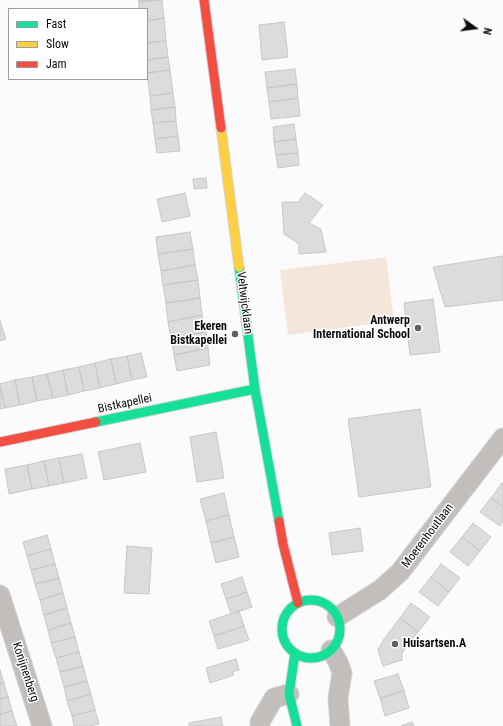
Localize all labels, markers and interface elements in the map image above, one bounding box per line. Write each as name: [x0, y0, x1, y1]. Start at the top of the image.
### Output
legend: [8, 8, 148, 80]
north arrow: [455, 8, 495, 48]
text: Fast: [46, 17, 66, 31]
text: N: [480, 26, 494, 36]
text: Slow: [46, 37, 69, 51]
text: Jam: [46, 57, 67, 71]
street label: Veltwijcklaan: [233, 271, 255, 335]
place label: Antwerp International School: [313, 314, 410, 342]
place label: Ekeren Bistkapellei: [170, 320, 227, 348]
marker: Antwerp International School: [413, 323, 423, 333]
marker: Ekeren Bistkapellei: [230, 329, 240, 339]
street label: Bistkapellei: [97, 391, 153, 417]
street label: Moerenhoutlaan: [399, 501, 457, 571]
place label: Huisartsen.A: [403, 637, 466, 651]
marker: Huisartsen.A: [390, 639, 400, 649]
street label: Konijnenberg: [9, 640, 41, 704]

